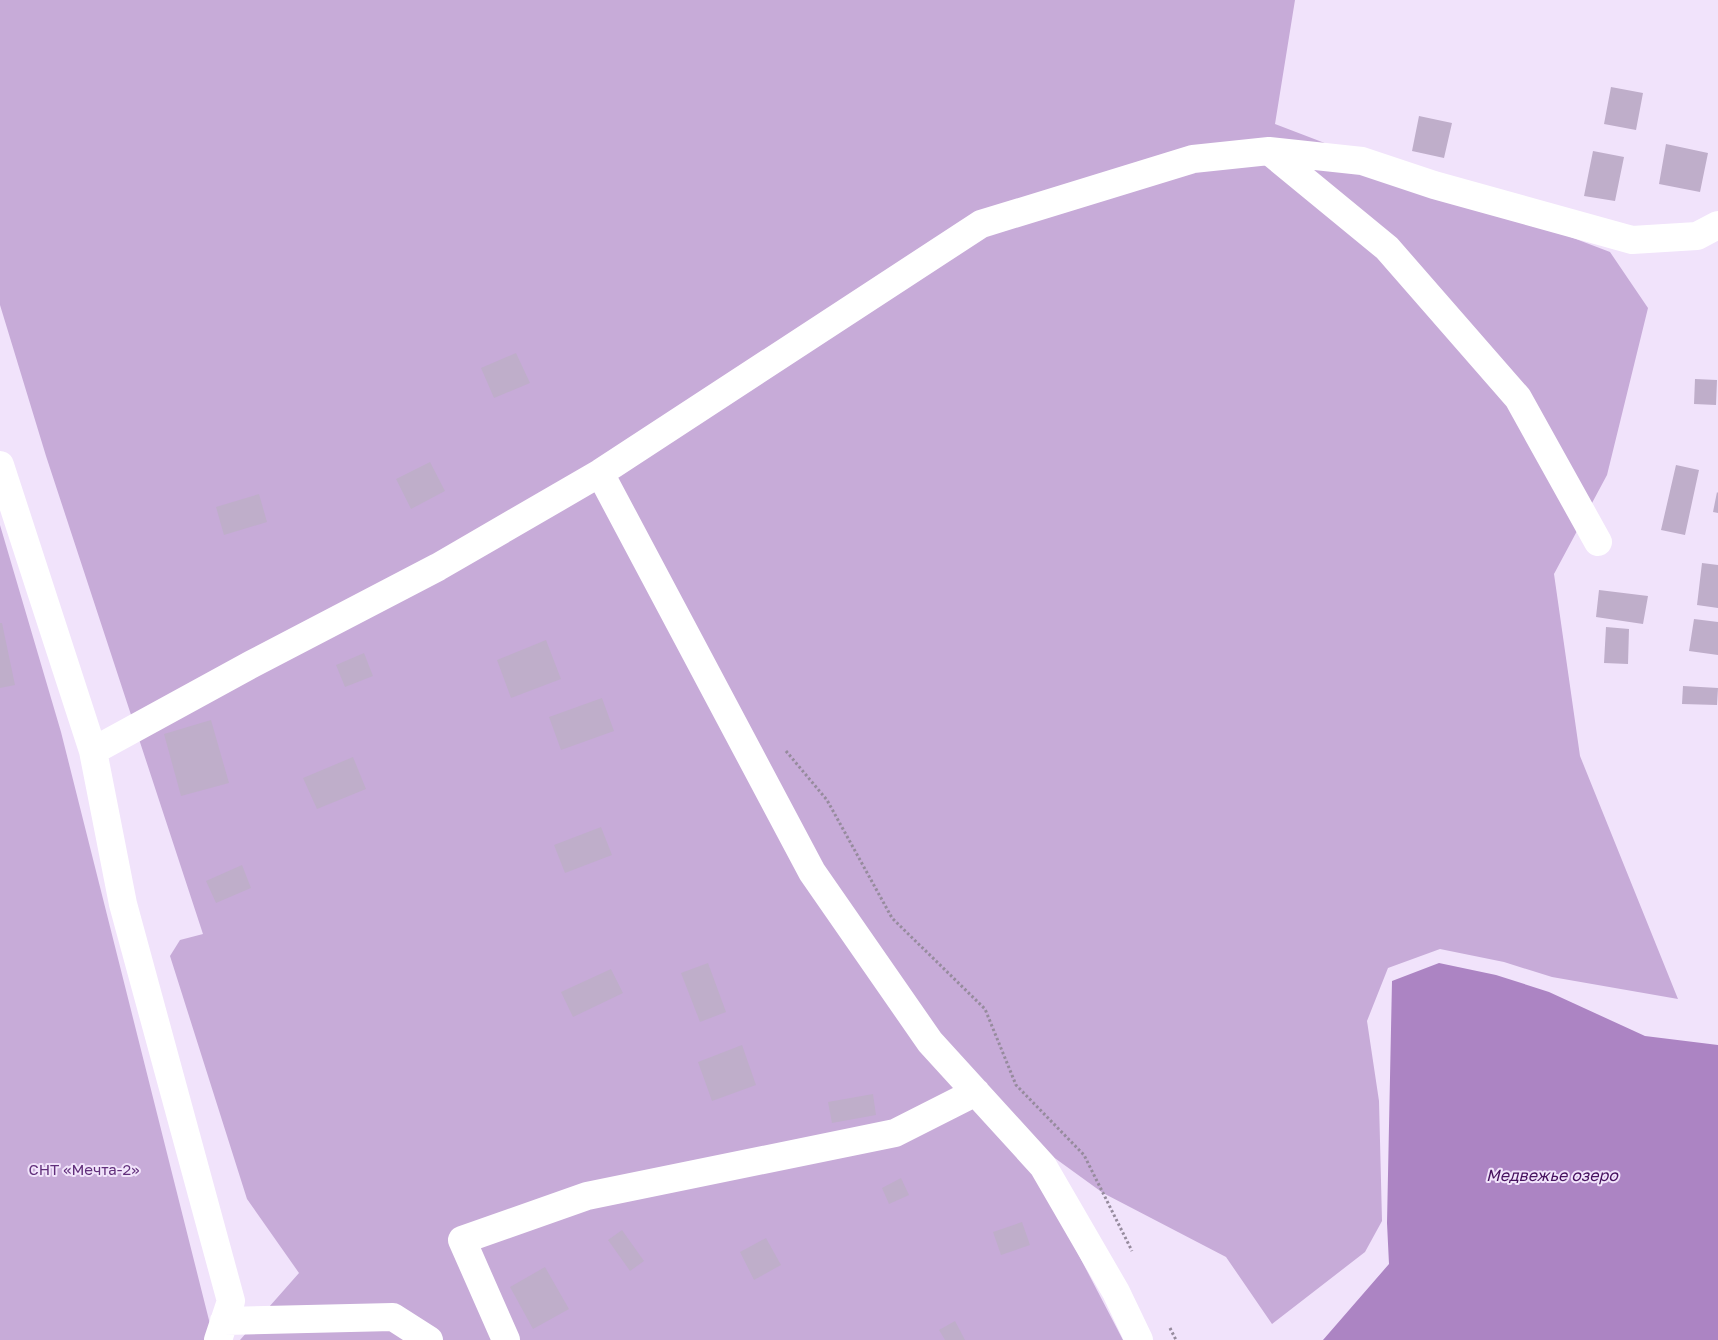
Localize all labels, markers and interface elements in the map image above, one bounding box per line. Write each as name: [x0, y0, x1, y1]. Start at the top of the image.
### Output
park label: СНТ «Мечта-2»: [28, 1160, 140, 1178]
water label: Медвежье озеро: [1486, 1165, 1619, 1185]

